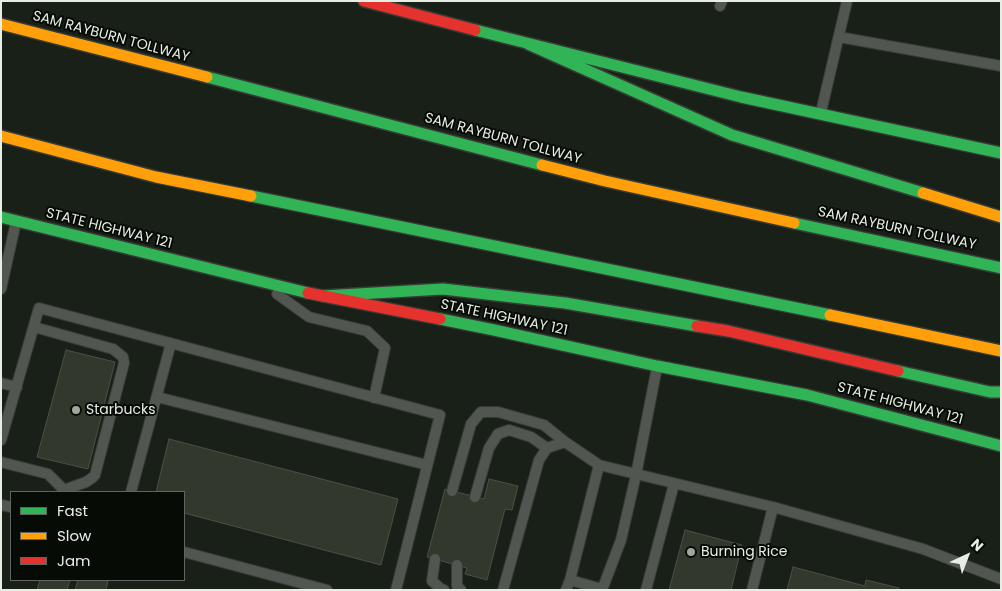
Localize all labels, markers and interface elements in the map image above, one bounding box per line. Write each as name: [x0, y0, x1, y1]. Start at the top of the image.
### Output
street label: SAM RAYBURN TOLLWAY: [31, 8, 191, 66]
street label: SAM RAYBURN TOLLWAY: [423, 110, 583, 168]
street label: SAM RAYBURN TOLLWAY: [816, 204, 978, 254]
street label: STATE HIGHWAY 121: [44, 205, 174, 253]
street label: STATE HIGHWAY 121: [439, 296, 569, 340]
street label: STATE HIGHWAY 121: [835, 379, 965, 429]
place label: Starbucks: [86, 402, 155, 418]
marker: Starbucks: [70, 404, 82, 416]
legend: [10, 491, 185, 581]
text: Fast: [57, 500, 88, 521]
text: Slow: [57, 525, 91, 546]
north arrow: [942, 531, 992, 581]
text: N: [967, 534, 988, 556]
place label: Burning Rice: [701, 544, 787, 560]
marker: Burning Rice: [685, 546, 697, 558]
text: Jam: [57, 550, 91, 571]

